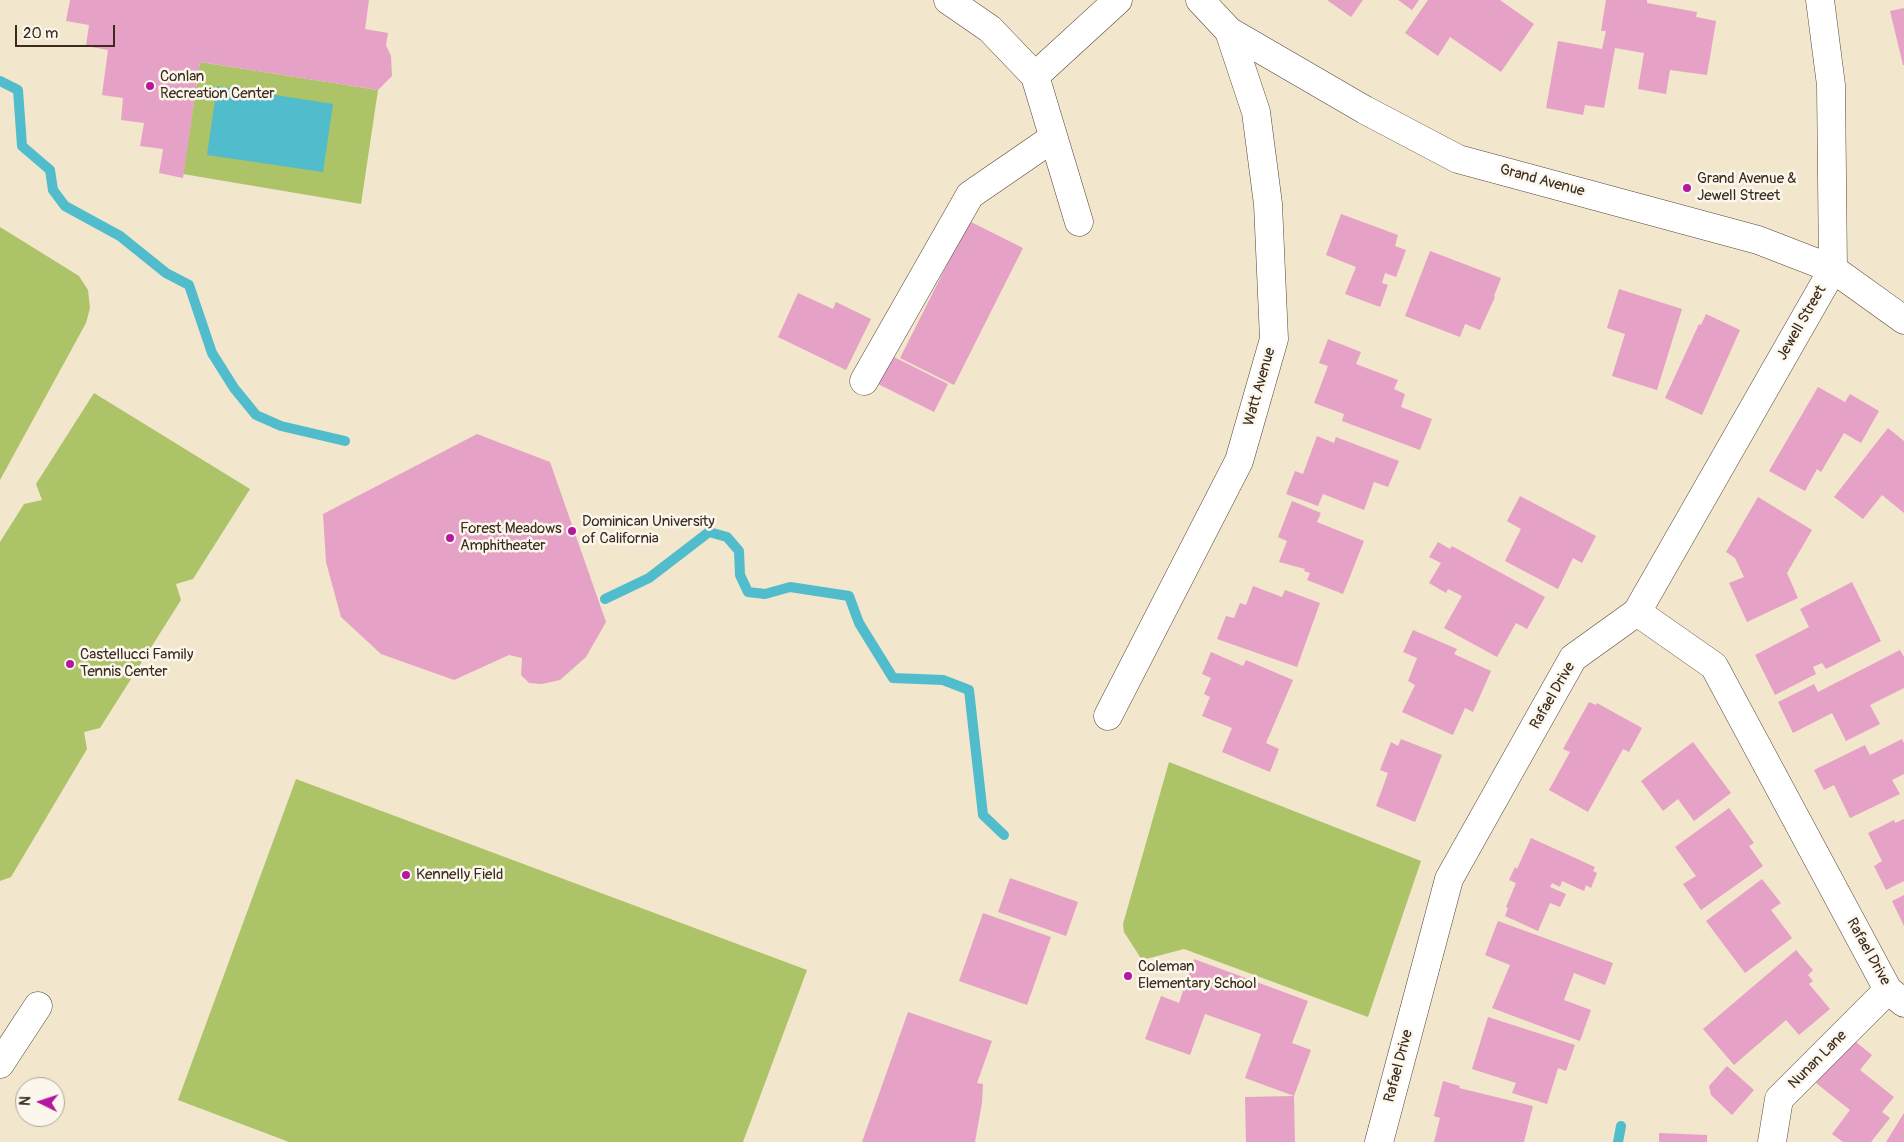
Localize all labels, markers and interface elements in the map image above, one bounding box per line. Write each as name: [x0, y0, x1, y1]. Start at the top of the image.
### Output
scale bar: [18, 15, 118, 47]
text: 20 m: [23, 24, 58, 43]
place label: Conlan Recreation Center: [160, 68, 275, 103]
marker: Conlan Recreation Center: [144, 80, 156, 92]
street label: Grand Avenue: [1498, 161, 1586, 201]
place label: Grand Avenue & Jewell Street: [1697, 170, 1797, 205]
marker: Grand Avenue & Jewell Street: [1681, 182, 1693, 194]
street label: Jewell Street: [1773, 282, 1831, 364]
street label: Watt Avenue: [1240, 346, 1280, 428]
place label: Dominican University of California: [582, 513, 715, 548]
place label: Forest Meadows Amphitheater: [460, 520, 562, 555]
marker: Dominican University of California: [566, 525, 578, 537]
marker: Forest Meadows Amphitheater: [444, 532, 456, 544]
place label: Castellucci Family Tennis Center: [80, 646, 193, 681]
marker: Castellucci Family Tennis Center: [64, 658, 76, 670]
street label: Rafael Drive: [1527, 659, 1579, 733]
place label: Kennelly Field: [416, 866, 503, 884]
marker: Kennelly Field: [400, 869, 412, 881]
street label: Rafael Drive: [1842, 915, 1894, 989]
place label: Coleman Elementary School: [1138, 958, 1256, 993]
marker: Coleman Elementary School: [1122, 970, 1134, 982]
street label: Nunan Lane: [1785, 1027, 1851, 1093]
street label: Rafael Drive: [1381, 1028, 1417, 1104]
north arrow: [15, 1077, 65, 1127]
text: N: [17, 1096, 34, 1106]

